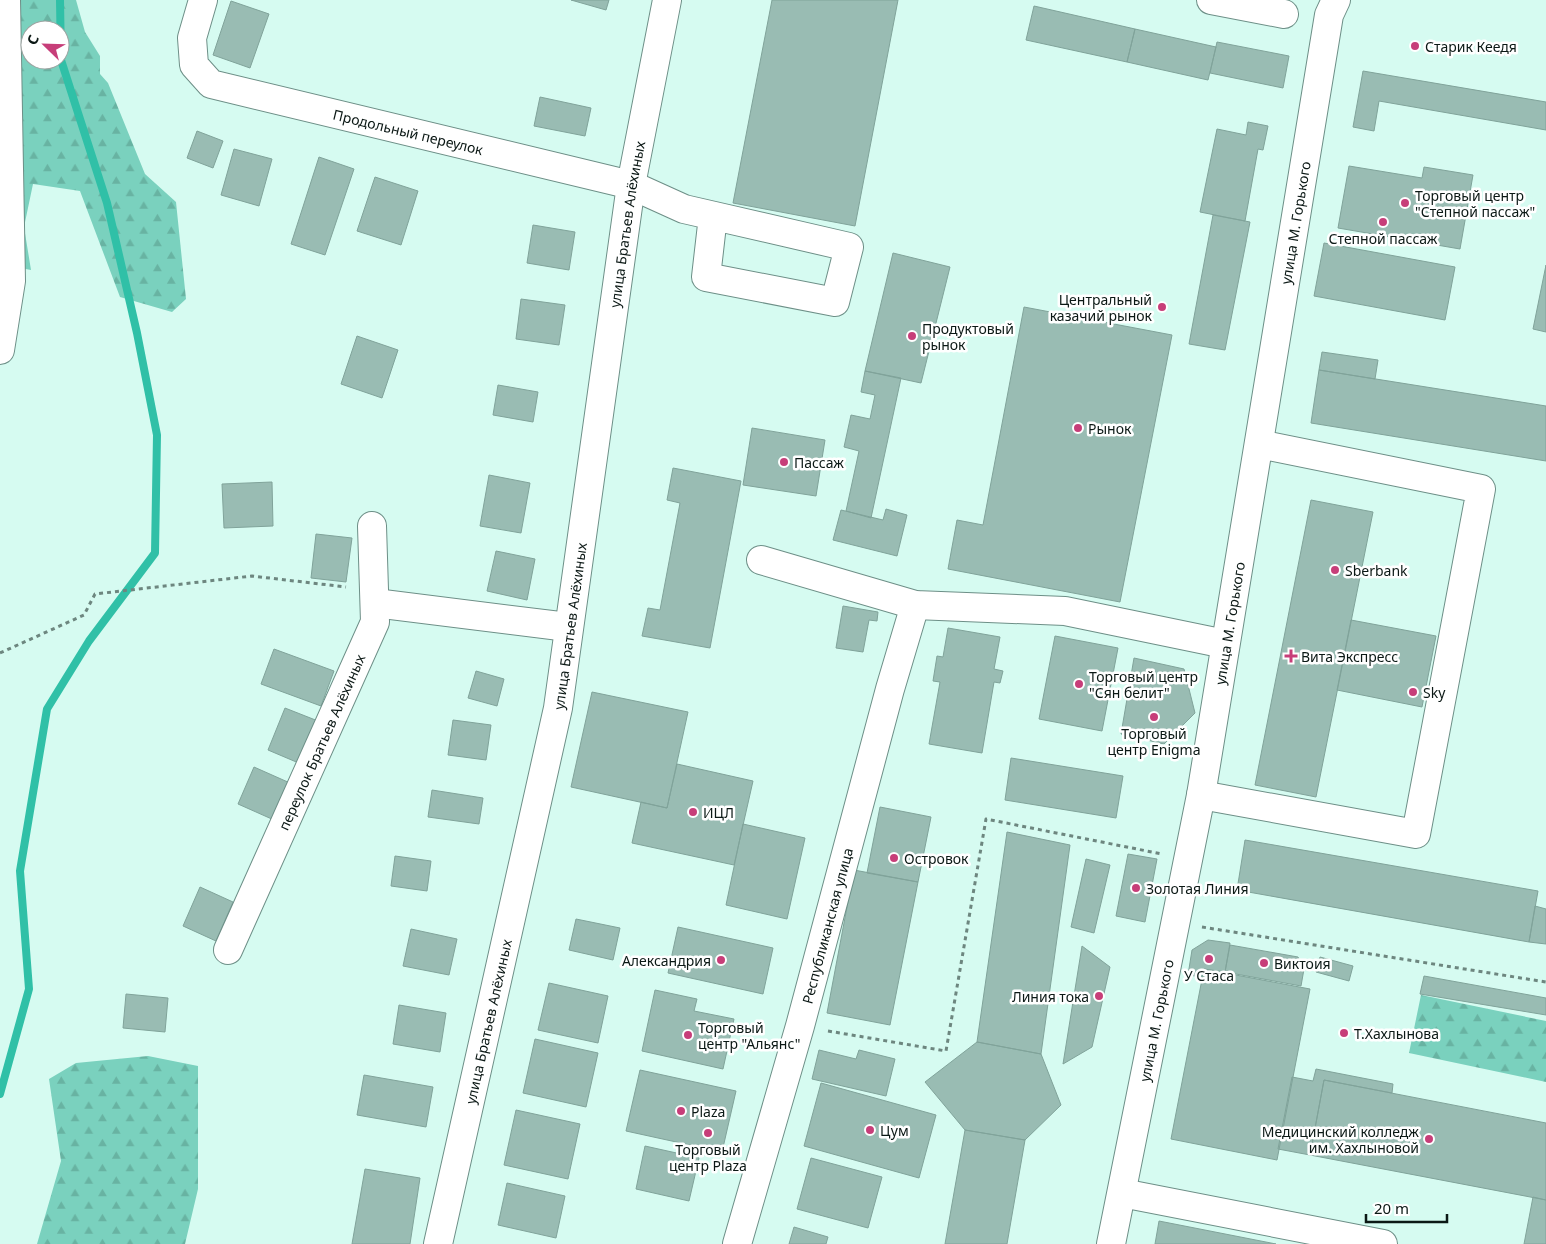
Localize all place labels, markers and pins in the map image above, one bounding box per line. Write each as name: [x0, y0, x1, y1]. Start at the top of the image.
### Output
place label: Старик Кеедя: [1425, 37, 1517, 56]
marker: Старик Кеедя: [1409, 40, 1421, 52]
place label: Торговый центр "Степной пассаж": [1415, 186, 1535, 221]
marker: Торговый центр "Степной пассаж": [1399, 197, 1411, 209]
marker: Степной пассаж: [1377, 216, 1389, 228]
place label: Степной пассаж: [1329, 229, 1438, 248]
place label: Центральный казачий рынок: [1050, 290, 1153, 325]
marker: Центральный казачий рынок: [1156, 301, 1168, 313]
place label: Продуктовый рынок: [922, 319, 1014, 354]
marker: Продуктовый рынок: [906, 330, 918, 342]
place label: Рынок: [1088, 419, 1132, 438]
marker: Рынок: [1072, 422, 1084, 434]
place label: Пассаж: [794, 453, 844, 472]
marker: Пассаж: [778, 456, 790, 468]
place label: Sberbank: [1345, 561, 1408, 580]
marker: Sberbank: [1329, 564, 1341, 576]
place label: Вита Экспресс: [1301, 647, 1398, 666]
marker: Вита Экспресс: [1285, 650, 1297, 662]
place label: Торговый центр "Сян белит": [1089, 667, 1198, 702]
marker: Торговый центр "Сян белит": [1073, 678, 1085, 690]
place label: Sky: [1423, 683, 1446, 702]
marker: Sky: [1407, 686, 1419, 698]
marker: Торговый центр Enigma: [1148, 711, 1160, 723]
place label: Торговый центр Enigma: [1107, 724, 1201, 759]
place label: ИЦЛ: [703, 803, 734, 822]
marker: ИЦЛ: [687, 806, 699, 818]
place label: Островок: [904, 849, 969, 868]
marker: Островок: [888, 852, 900, 864]
place label: Золотая Линия: [1146, 879, 1249, 898]
marker: Золотая Линия: [1130, 882, 1142, 894]
place label: Александрия: [622, 951, 711, 970]
marker: У Стаса: [1203, 953, 1215, 965]
marker: Александрия: [715, 954, 727, 966]
place label: Виктоия: [1274, 954, 1331, 973]
marker: Виктоия: [1258, 957, 1270, 969]
place label: У Стаса: [1184, 966, 1234, 985]
place label: Линия тока: [1012, 987, 1089, 1006]
marker: Линия тока: [1093, 990, 1105, 1002]
place label: Торговый центр "Альянс": [698, 1018, 800, 1053]
place label: Т.Хахлынова: [1354, 1024, 1439, 1043]
marker: Т.Хахлынова: [1338, 1027, 1350, 1039]
marker: Торговый центр "Альянс": [682, 1029, 694, 1041]
place label: Plaza: [691, 1102, 725, 1121]
marker: Plaza: [675, 1105, 687, 1117]
place label: Цум: [880, 1121, 909, 1140]
place label: Медицинский колледж им. Хахлыновой: [1262, 1122, 1419, 1157]
marker: Цум: [864, 1124, 876, 1136]
marker: Торговый центр Plaza: [702, 1127, 714, 1139]
marker: Медицинский колледж им. Хахлыновой: [1423, 1133, 1435, 1145]
place label: Торговый центр Plaza: [669, 1140, 747, 1175]

